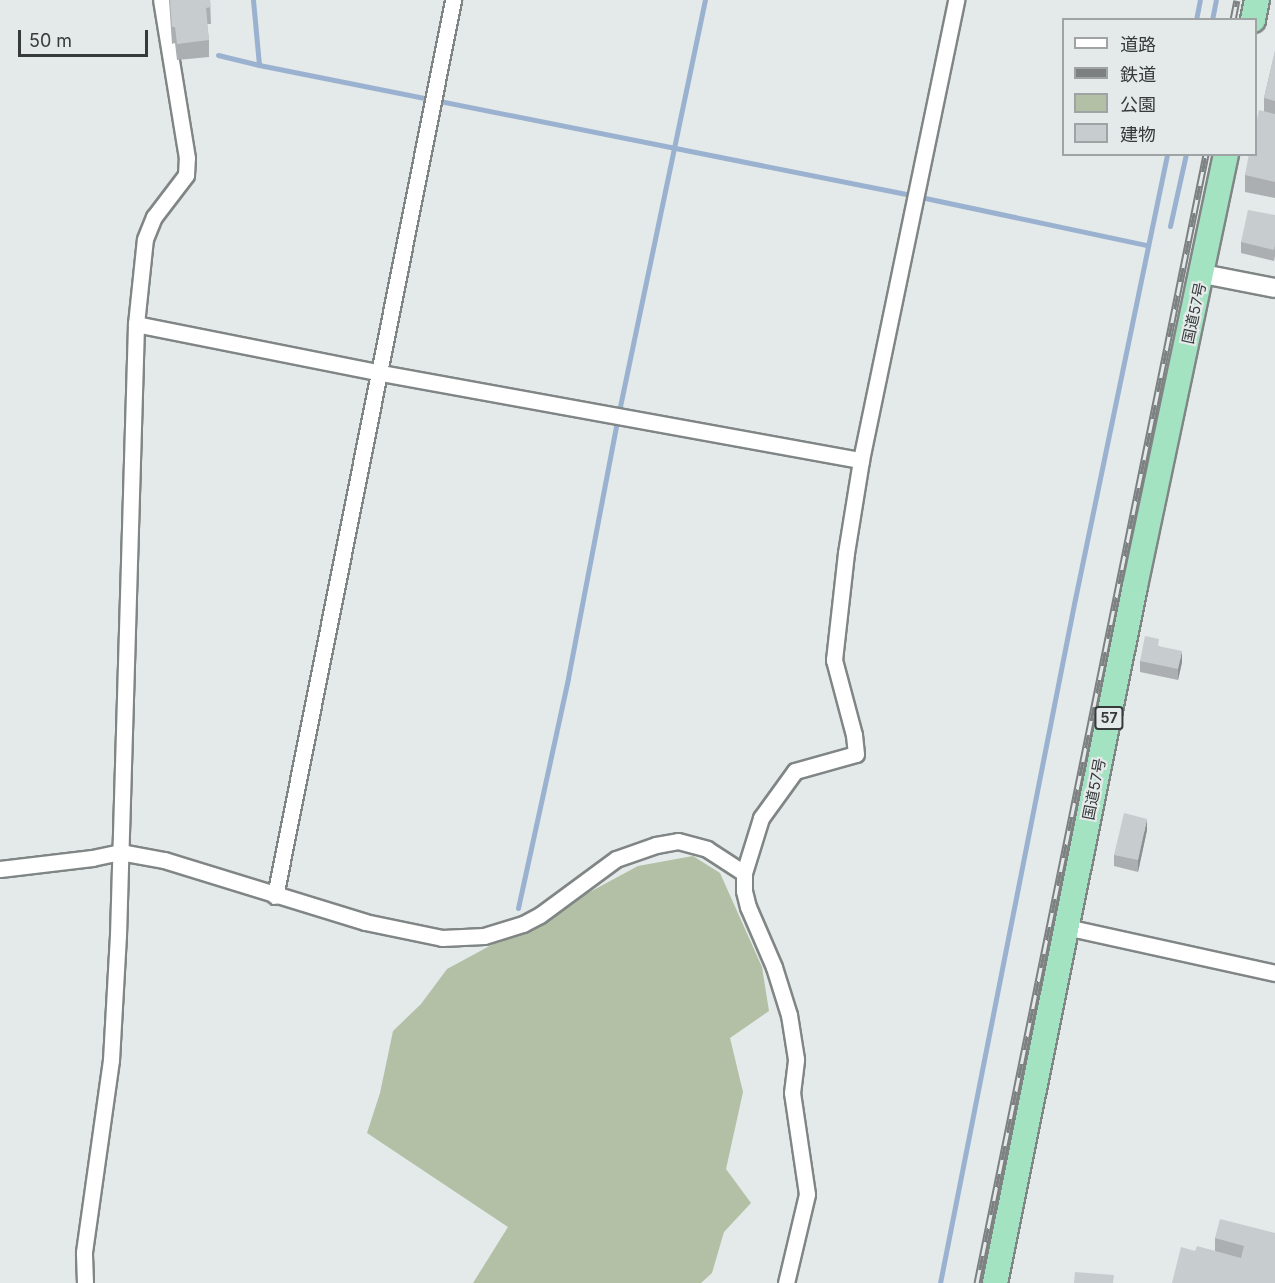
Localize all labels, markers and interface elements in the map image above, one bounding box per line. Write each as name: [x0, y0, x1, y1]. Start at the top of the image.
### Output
scale bar: [21, 18, 152, 56]
legend: [1062, 18, 1257, 156]
text: 50 m: [29, 30, 72, 51]
text: 道路: [1120, 34, 1156, 55]
text: 鉄道: [1120, 64, 1156, 85]
text: 公園: [1120, 94, 1156, 115]
text: 建物: [1120, 124, 1156, 145]
street label: 国道57号: [1179, 281, 1209, 345]
road number: 57: [1094, 707, 1124, 729]
street label: 国道57号: [1079, 757, 1109, 821]

